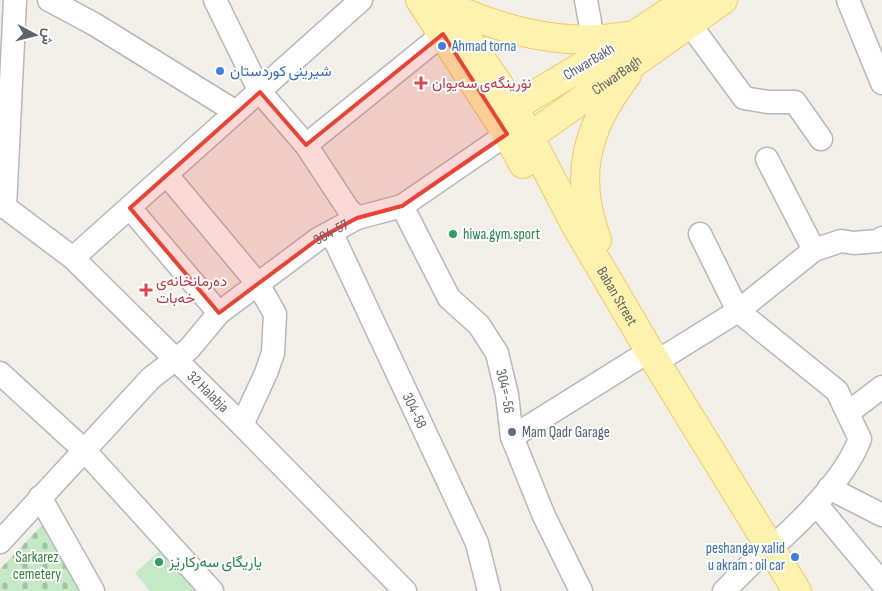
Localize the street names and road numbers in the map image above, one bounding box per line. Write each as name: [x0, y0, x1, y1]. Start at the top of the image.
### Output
street label: ChwarBakh: [560, 39, 618, 85]
street label: ChwarBagh: [588, 51, 645, 99]
street label: 304-57: [309, 215, 352, 249]
street label: Baban Street: [593, 263, 642, 329]
street label: 32 Halabja: [183, 367, 233, 417]
street label: 304=-56: [492, 367, 519, 414]
street label: 304-58: [398, 390, 431, 432]

